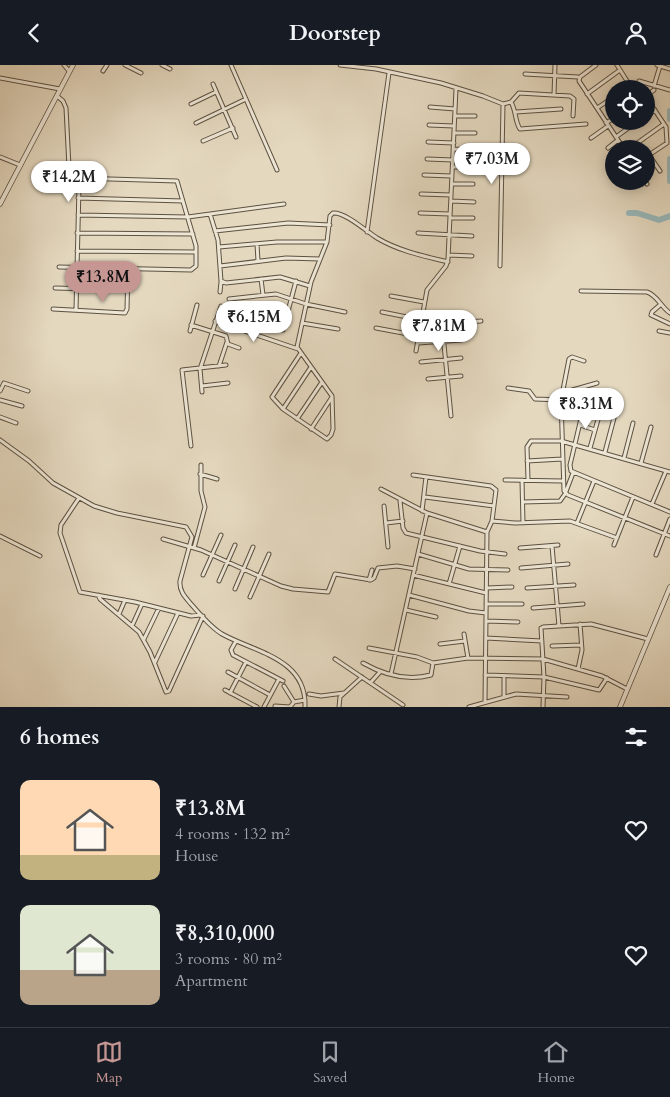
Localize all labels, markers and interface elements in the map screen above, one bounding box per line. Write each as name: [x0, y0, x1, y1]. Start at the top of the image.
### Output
text: Doorstep: [289, 18, 381, 48]
icon: back: [20, 19, 48, 47]
icon: person: [622, 19, 650, 47]
map controls: [605, 80, 655, 190]
button: locate: [605, 80, 655, 130]
button: layers: [605, 140, 655, 190]
pin: ₹7.03M: [451, 143, 533, 185]
text: ₹7.03M: [465, 148, 519, 170]
pin: ₹14.2M: [28, 161, 110, 203]
text: ₹14.2M: [42, 166, 96, 188]
pin: ₹13.8M: [62, 261, 144, 303]
text: ₹13.8M: [76, 266, 130, 288]
pin: ₹6.15M: [213, 301, 295, 343]
text: ₹6.15M: [227, 306, 281, 328]
pin: ₹7.81M: [398, 309, 480, 352]
text: ₹7.81M: [412, 315, 466, 337]
pin: ₹8.31M: [545, 387, 627, 430]
text: ₹8.31M: [559, 393, 613, 415]
text: 6 homes: [20, 723, 99, 752]
icon: filters: [622, 723, 650, 751]
text: ₹13.8M: [175, 794, 246, 823]
icon: home: [60, 800, 120, 860]
icon: heart: [622, 816, 650, 844]
text: 4 rooms · 132 m²: [175, 823, 290, 845]
text: House: [175, 845, 218, 867]
text: ₹8,310,000: [175, 919, 275, 948]
icon: home: [60, 925, 120, 985]
icon: heart: [622, 941, 650, 969]
text: 3 rooms · 80 m²: [175, 948, 282, 970]
text: Apartment: [175, 970, 248, 992]
tab: Map: [95, 1038, 123, 1087]
tab: Saved: [313, 1038, 347, 1087]
tab: Home: [537, 1038, 575, 1087]

